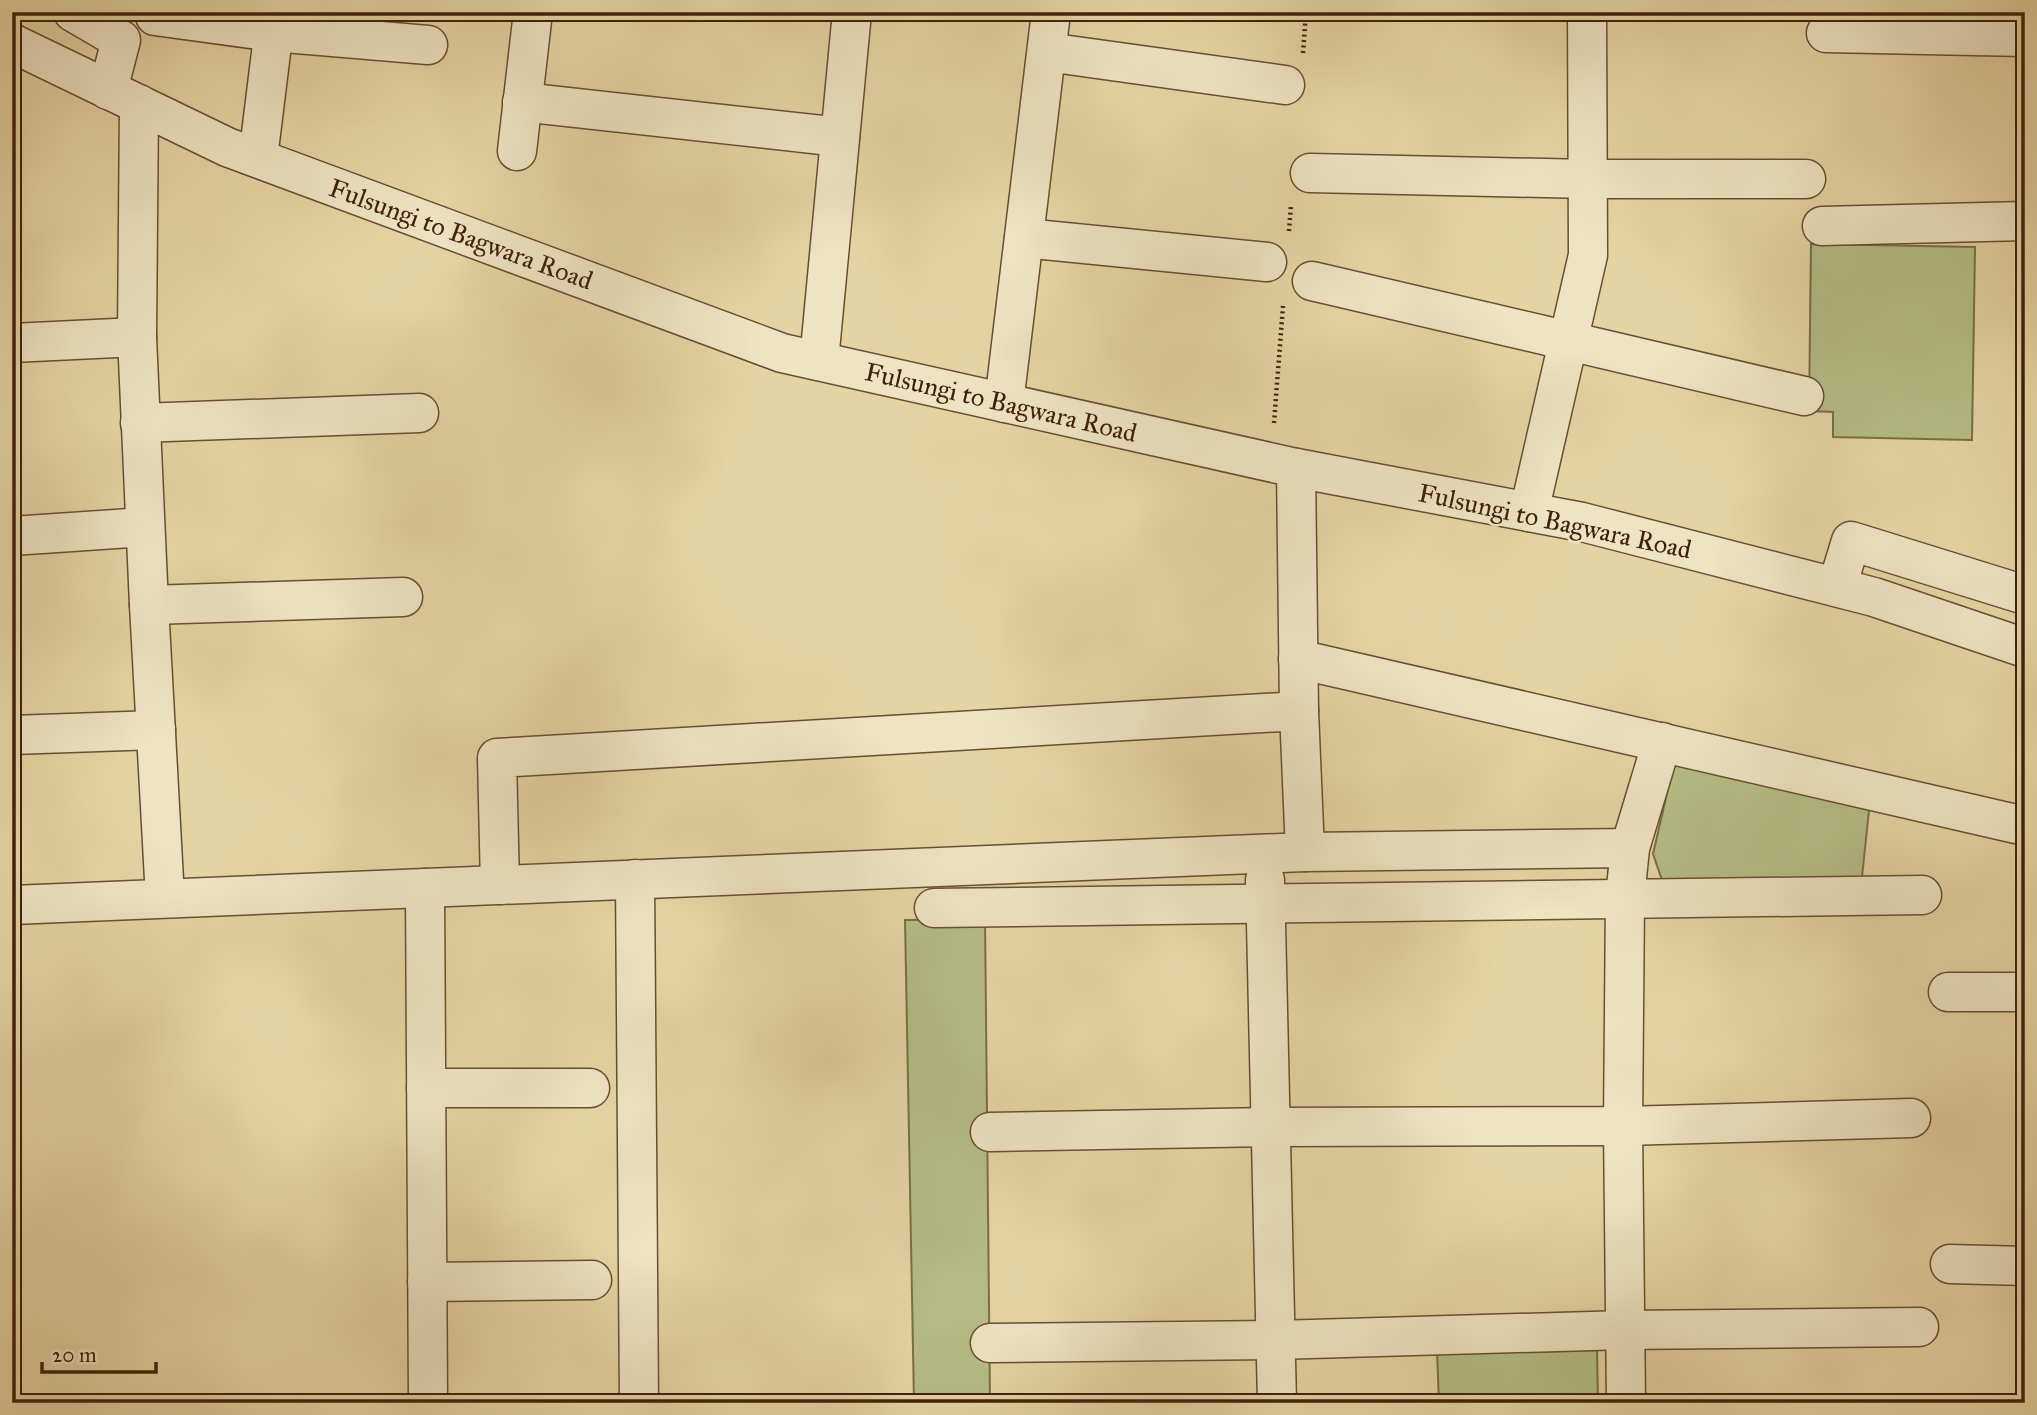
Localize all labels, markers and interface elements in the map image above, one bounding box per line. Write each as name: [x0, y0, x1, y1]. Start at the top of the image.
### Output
street label: Fulsungi to Bagwara Road: [325, 171, 597, 297]
street label: Fulsungi to Bagwara Road: [862, 355, 1140, 449]
street label: Fulsungi to Bagwara Road: [1416, 476, 1694, 566]
scale bar: [42, 1331, 156, 1375]
text: 20 m: [52, 1342, 97, 1368]

